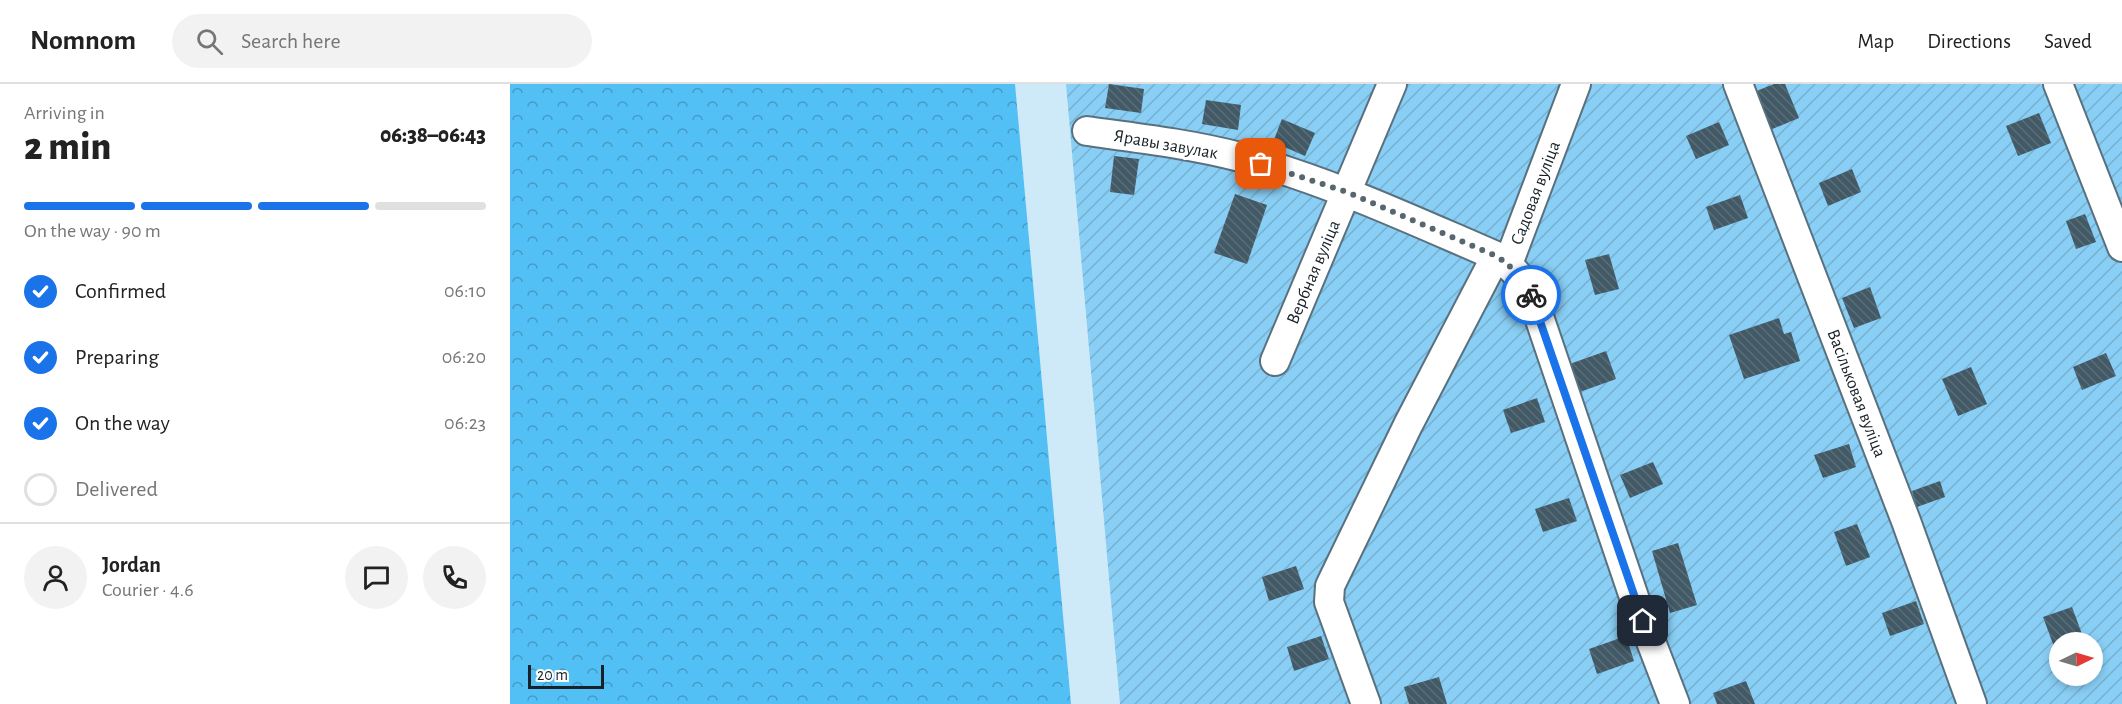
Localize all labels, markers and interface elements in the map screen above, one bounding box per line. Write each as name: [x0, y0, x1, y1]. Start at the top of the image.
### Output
search box: [172, 14, 592, 68]
icon: search: [193, 25, 226, 58]
text: Nomnom: [30, 27, 136, 55]
text: Search here: [241, 30, 341, 52]
text: Map: [1858, 31, 1894, 52]
text: Directions: [1927, 31, 2011, 52]
text: Saved: [2044, 31, 2092, 52]
text: Arriving in: [24, 103, 105, 123]
text: 06:38–06:43: [380, 124, 486, 146]
street label: Яравы завулак: [1112, 127, 1220, 163]
text: 2 min: [24, 128, 111, 167]
pin: [1235, 138, 1286, 189]
street label: Садовая вуліца: [1508, 139, 1564, 248]
icon: bag: [1244, 147, 1277, 180]
street label: Вербная вуліца: [1283, 217, 1344, 327]
text: On the way · 90 m: [24, 221, 161, 241]
courier: [1501, 265, 1561, 325]
icon: check: [24, 275, 57, 308]
icon: bike: [1515, 279, 1548, 312]
text: Confirmed: [75, 280, 166, 302]
text: 06:10: [444, 281, 486, 301]
street label: Васільковая вуліца: [1823, 327, 1889, 460]
icon: check: [24, 341, 57, 374]
text: Preparing: [75, 346, 159, 368]
text: 06:20: [442, 347, 486, 367]
icon: check: [24, 407, 57, 440]
text: On the way: [75, 412, 170, 434]
text: 06:23: [444, 413, 486, 433]
text: Delivered: [75, 478, 158, 500]
button: person: [24, 546, 87, 609]
button: chat: [345, 546, 408, 609]
button: phone: [423, 546, 486, 609]
text: Jordan: [102, 554, 161, 576]
text: Courier · 4.6: [102, 580, 194, 600]
pin: [1617, 595, 1668, 646]
icon: home: [1626, 604, 1659, 637]
north arrow: [2049, 632, 2103, 686]
map controls: [2049, 632, 2103, 686]
scale bar: [528, 662, 604, 690]
text: 20 m: [537, 667, 568, 683]

